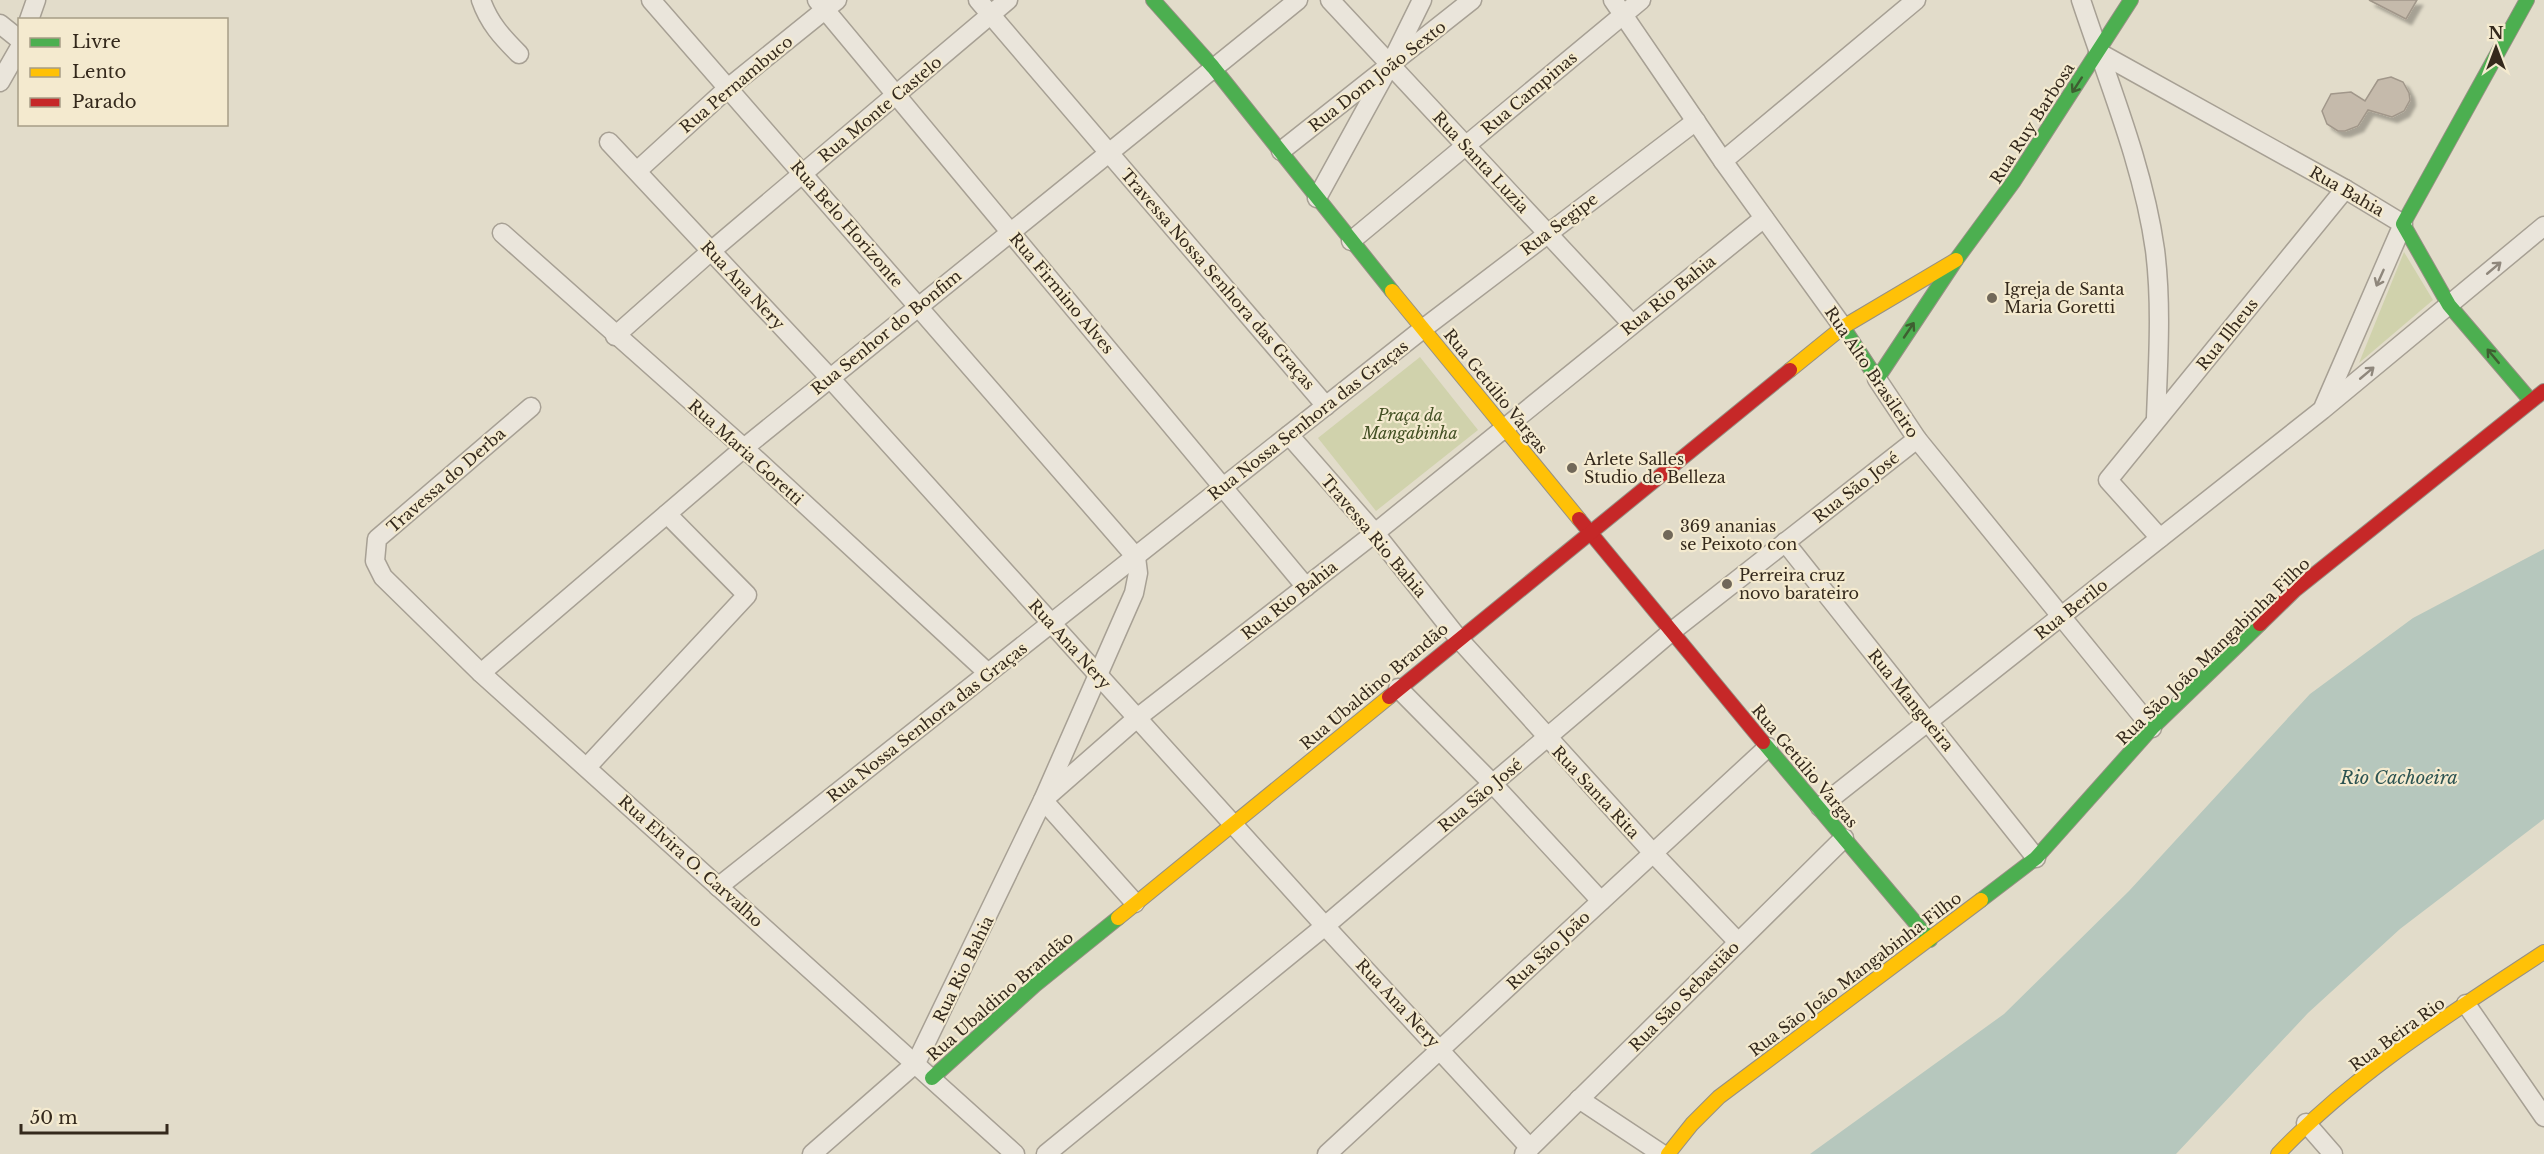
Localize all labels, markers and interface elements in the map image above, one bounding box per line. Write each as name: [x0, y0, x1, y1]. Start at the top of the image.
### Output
street label: Rua Dom João Sexto: [1304, 16, 1450, 136]
legend: [18, 18, 228, 126]
north arrow: [2466, 18, 2526, 78]
text: N: [2488, 23, 2504, 43]
text: Livre: [72, 31, 121, 53]
street label: Rua Pernambuco: [675, 31, 797, 137]
street label: Rua Campinas: [1477, 47, 1581, 139]
street label: Rua Monte Castelo: [814, 52, 946, 166]
street label: Rua Ruy Barbosa: [1985, 59, 2079, 187]
text: Lento: [72, 61, 126, 83]
one-way arrow: [2071, 76, 2083, 92]
text: Parado: [72, 91, 137, 113]
street label: Rua Santa Luzia: [1429, 107, 1533, 217]
street label: Rua Belo Horizonte: [786, 156, 908, 292]
street label: Rua Bahia: [2306, 162, 2388, 220]
street label: Travessa Nossa Senhora das Graças: [1117, 165, 1319, 393]
street label: Rua Segipe: [1517, 189, 1601, 259]
street label: Rua Firmino Alves: [1006, 228, 1118, 358]
street label: Rua Ana Nery: [697, 237, 790, 334]
street label: Rua Rio Bahia: [1617, 251, 1720, 339]
one-way arrow: [2486, 261, 2502, 274]
street label: Rua Senhor do Bonfim: [807, 265, 965, 399]
one-way arrow: [2374, 268, 2385, 286]
place label: Igreja de Santa Maria Goretti: [2004, 279, 2124, 317]
marker: Igreja de Santa Maria Goretti: [1985, 291, 1999, 305]
street label: Rua Ilheus: [2192, 294, 2262, 374]
street label: Rua Alto Brasileiro: [1821, 303, 1923, 441]
one-way arrow: [1904, 322, 1916, 339]
street label: Rua Getúlio Vargas: [1440, 325, 1552, 457]
street label: Rua Nossa Senhora das Graças: [1204, 336, 1412, 504]
one-way arrow: [2486, 349, 2500, 364]
one-way arrow: [2359, 366, 2374, 380]
street label: Rua Maria Goretti: [684, 395, 808, 509]
park label: Praça da Mangabinha: [1361, 405, 1458, 443]
street label: Travessa do Derba: [383, 423, 509, 537]
street label: Rua São José: [1809, 447, 1903, 527]
place label: Arlete Salles Studio de Belleza: [1583, 449, 1726, 487]
marker: Arlete Salles Studio de Belleza: [1565, 461, 1579, 475]
street label: Travessa Rio Bahia: [1317, 471, 1431, 601]
place label: 369 ananias se Peixoto con: [1680, 516, 1797, 554]
marker: 369 ananias se Peixoto con: [1661, 528, 1675, 542]
street label: Rua São João Mangabinha Filho: [2112, 553, 2314, 749]
street label: Rua Rio Bahia: [1237, 556, 1341, 644]
place label: Perreira cruz novo barateiro: [1739, 565, 1859, 603]
street label: Rua Berilo: [2031, 574, 2111, 644]
marker: Perreira cruz novo barateiro: [1720, 577, 1734, 591]
street label: Rua Ana Nery: [1025, 595, 1116, 693]
street label: Rua Ubaldino Brandão: [1296, 618, 1452, 754]
street label: Rua Nossa Senhora das Graças: [823, 638, 1031, 806]
street label: Rua Mangueira: [1864, 645, 1958, 755]
street label: Rua Getúlio Vargas: [1748, 700, 1862, 832]
street label: Rua Santa Rita: [1548, 742, 1644, 842]
street label: Rua São José: [1434, 754, 1526, 836]
water label: Rio Cachoeira: [2339, 767, 2458, 789]
street label: Rua Elvira O. Carvalho: [615, 791, 767, 931]
street label: Rua São João Mangabinha Filho: [1745, 887, 1965, 1061]
street label: Rua São João: [1502, 906, 1594, 994]
street label: Rua Rio Bahia: [929, 912, 998, 1026]
street label: Rua Ubaldino Brandão: [923, 927, 1077, 1065]
street label: Rua São Sebastião: [1625, 937, 1743, 1055]
street label: Rua Ana Nery: [1352, 955, 1445, 1052]
street label: Rua Beira Rio: [2345, 993, 2449, 1075]
scale bar: [21, 1097, 166, 1135]
text: 50 m: [30, 1107, 78, 1129]

